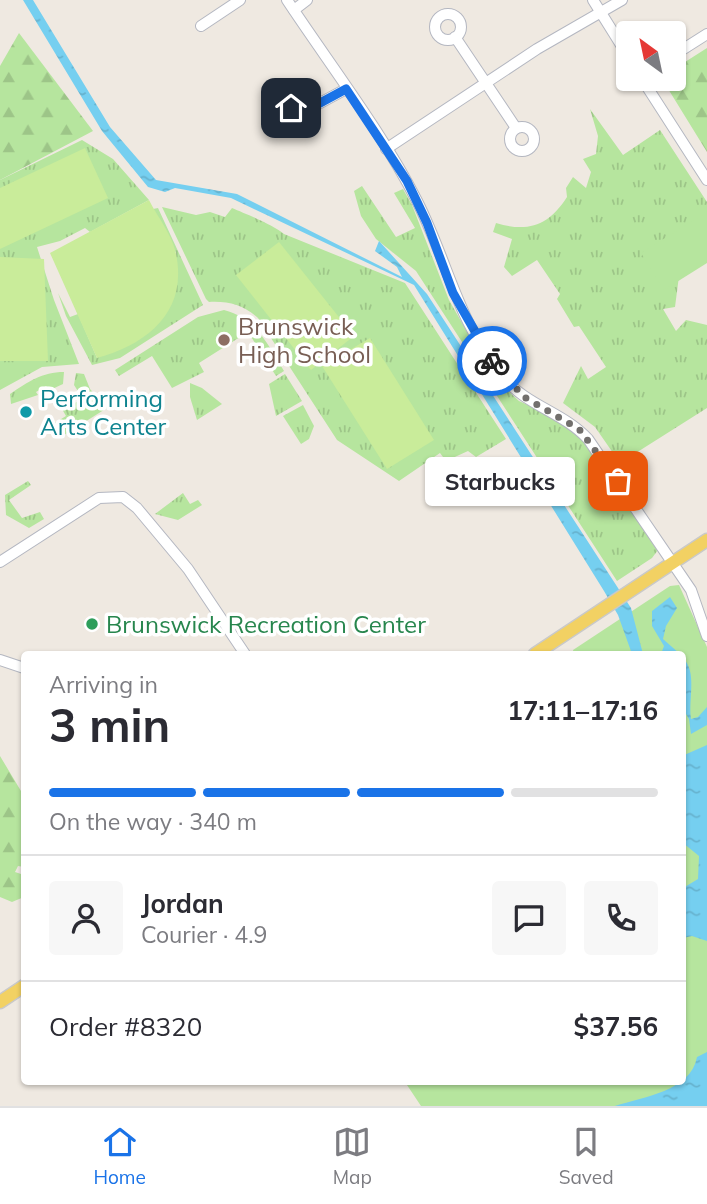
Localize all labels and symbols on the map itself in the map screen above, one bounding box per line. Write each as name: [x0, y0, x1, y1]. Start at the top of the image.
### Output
north arrow: [616, 21, 686, 91]
pin: [261, 78, 321, 138]
place label: Brunswick High School: [238, 311, 371, 369]
courier: [457, 326, 527, 396]
marker: Brunswick High School: [216, 332, 232, 348]
place label: Performing Arts Center: [40, 383, 167, 441]
marker: Performing Arts Center: [18, 404, 34, 420]
pin: [588, 451, 648, 511]
callout: Starbucks: [426, 456, 576, 505]
place label: Brunswick Recreation Center: [106, 609, 426, 639]
marker: Brunswick Recreation Center: [84, 616, 100, 632]

